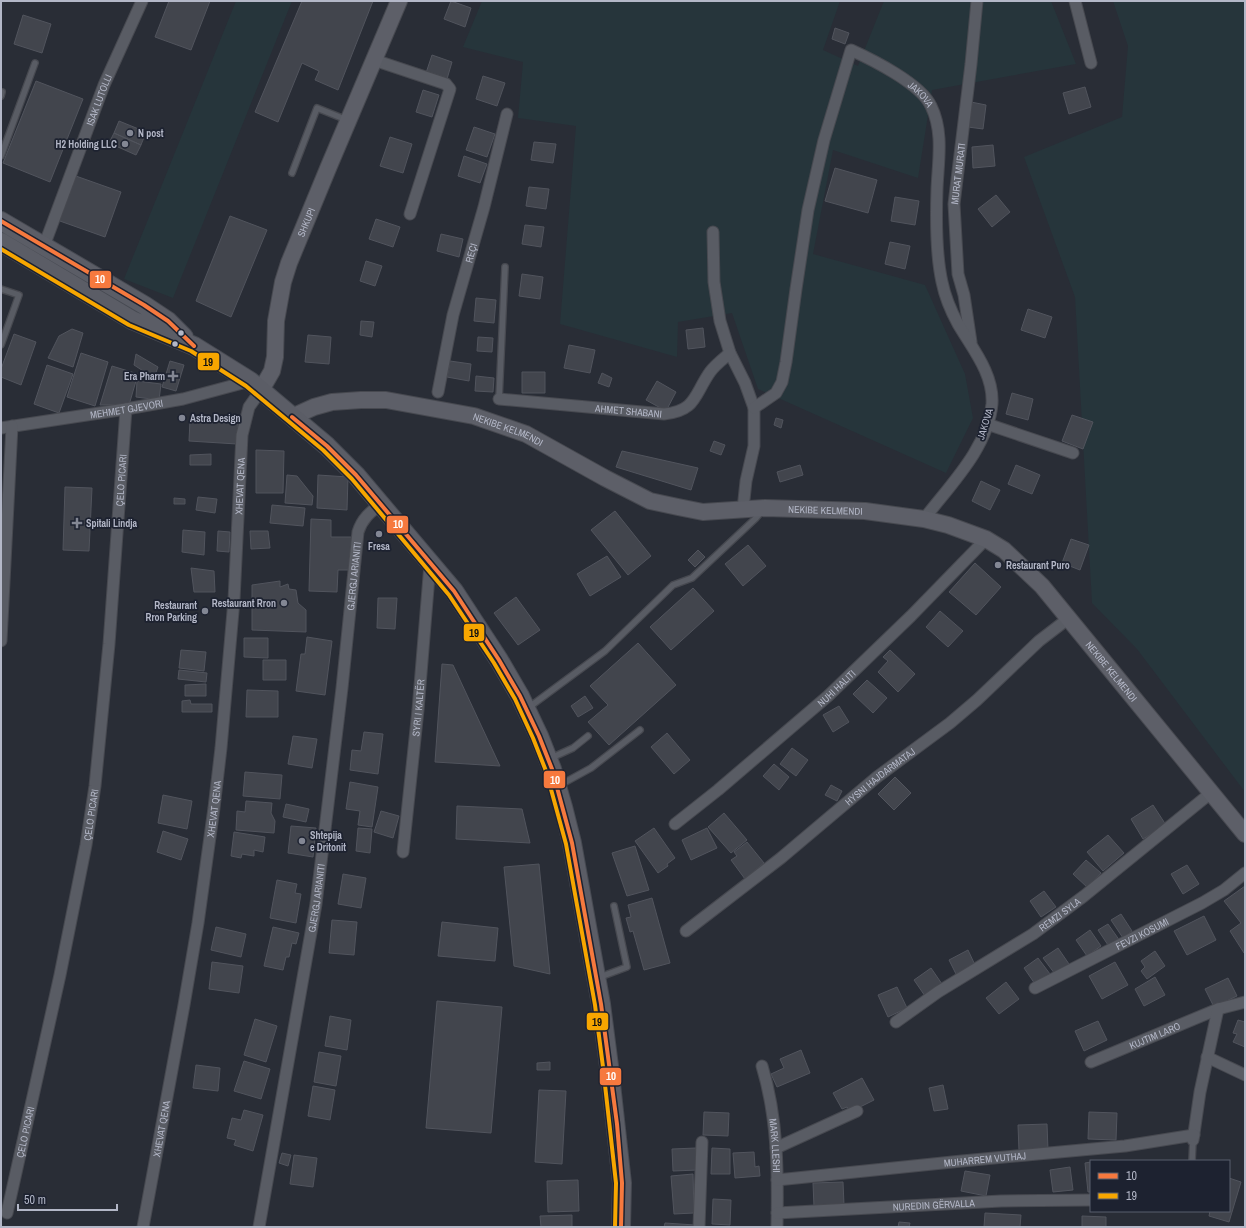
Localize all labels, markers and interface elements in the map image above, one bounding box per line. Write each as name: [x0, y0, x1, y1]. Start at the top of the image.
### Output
street label: ISAK LUTOLLI: [83, 72, 115, 127]
street label: JAKOVA: [906, 78, 937, 110]
place label: N post: [138, 127, 164, 140]
marker: N post: [125, 128, 135, 138]
place label: H2 Holding LLC: [56, 138, 117, 151]
marker: H2 Holding LLC: [120, 139, 130, 149]
street label: MURAT MURATI: [948, 142, 968, 205]
street label: SHKUPI: [294, 206, 318, 239]
street label: REÇI: [462, 242, 480, 264]
line badge: 10: [89, 270, 112, 289]
text: 10: [95, 272, 105, 286]
unlabelled marker: [176, 328, 186, 338]
unlabelled marker: [170, 339, 180, 349]
line badge: 19: [197, 352, 220, 371]
text: 19: [203, 355, 213, 369]
place label: Era Pharm: [124, 370, 165, 383]
marker: Era Pharm: [168, 371, 178, 381]
street label: MEHMET GJEVORI: [89, 396, 164, 421]
street label: AHMET SHABANI: [594, 401, 662, 420]
street label: JAKOVA: [974, 406, 996, 441]
street label: NEKIBE KELMENDI: [471, 410, 546, 449]
place label: Astra Design: [190, 412, 241, 425]
marker: Astra Design: [177, 413, 187, 423]
street label: ÇELO PICARI: [112, 454, 129, 507]
street label: XHEVAT QENA: [232, 457, 247, 515]
street label: NEKIBE KELMENDI: [788, 502, 863, 517]
line badge: 10: [386, 515, 409, 534]
marker: Spitali Lindja: [71, 517, 83, 529]
place label: Spitali Lindja: [86, 517, 137, 530]
text: 10: [393, 517, 403, 531]
marker: Fresa: [374, 529, 384, 539]
place label: Fresa: [368, 540, 390, 553]
street label: GJERGJ ARIANITI: [343, 541, 363, 611]
place label: Restaurant Puro: [1006, 559, 1070, 572]
marker: Restaurant Puro: [993, 560, 1003, 570]
place label: Restaurant Rron: [212, 597, 276, 610]
marker: Restaurant Rron: [279, 598, 289, 608]
place label: Restaurant Rron Parking: [146, 599, 197, 624]
marker: Restaurant Rron Parking: [200, 606, 210, 616]
line badge: 19: [463, 623, 485, 642]
text: 19: [469, 626, 479, 640]
street label: NEKIBE KELMENDI: [1083, 638, 1140, 704]
street label: NUHI HALITI: [814, 667, 858, 709]
street label: SYRI I KALTËR: [409, 679, 427, 737]
street label: HYSNI HAJDARMATAJ: [842, 745, 917, 808]
line badge: 10: [543, 770, 566, 789]
text: 10: [550, 773, 560, 787]
street label: XHEVAT QENA: [203, 779, 224, 838]
street label: ÇELO PICARI: [80, 788, 101, 841]
place label: Shtepija e Dritonit: [310, 829, 346, 854]
marker: Shtepija e Dritonit: [297, 836, 307, 846]
street label: GJERGJ ARIANITI: [305, 863, 327, 933]
street label: REMZI SYLA: [1036, 894, 1083, 934]
street label: FEVZI KOSUMI: [1113, 915, 1171, 953]
line badge: 19: [586, 1012, 609, 1031]
text: 19: [592, 1015, 602, 1029]
street label: KUJTIM LARO: [1127, 1019, 1182, 1052]
line badge: 10: [599, 1067, 622, 1086]
text: 10: [606, 1069, 616, 1083]
street label: XHEVAT QENA: [150, 1099, 173, 1158]
street label: ÇELO PICARI: [13, 1105, 37, 1159]
street label: MARK LLESHI: [767, 1118, 784, 1173]
street label: MUHARREM VUTHAJ: [943, 1149, 1027, 1169]
legend: [1090, 1160, 1230, 1212]
text: 10: [1126, 1168, 1137, 1184]
scale bar: [18, 1186, 117, 1212]
text: 19: [1126, 1188, 1137, 1204]
text: 50 m: [24, 1192, 46, 1208]
street label: NUREDIN GËRVALLA: [892, 1196, 976, 1213]

